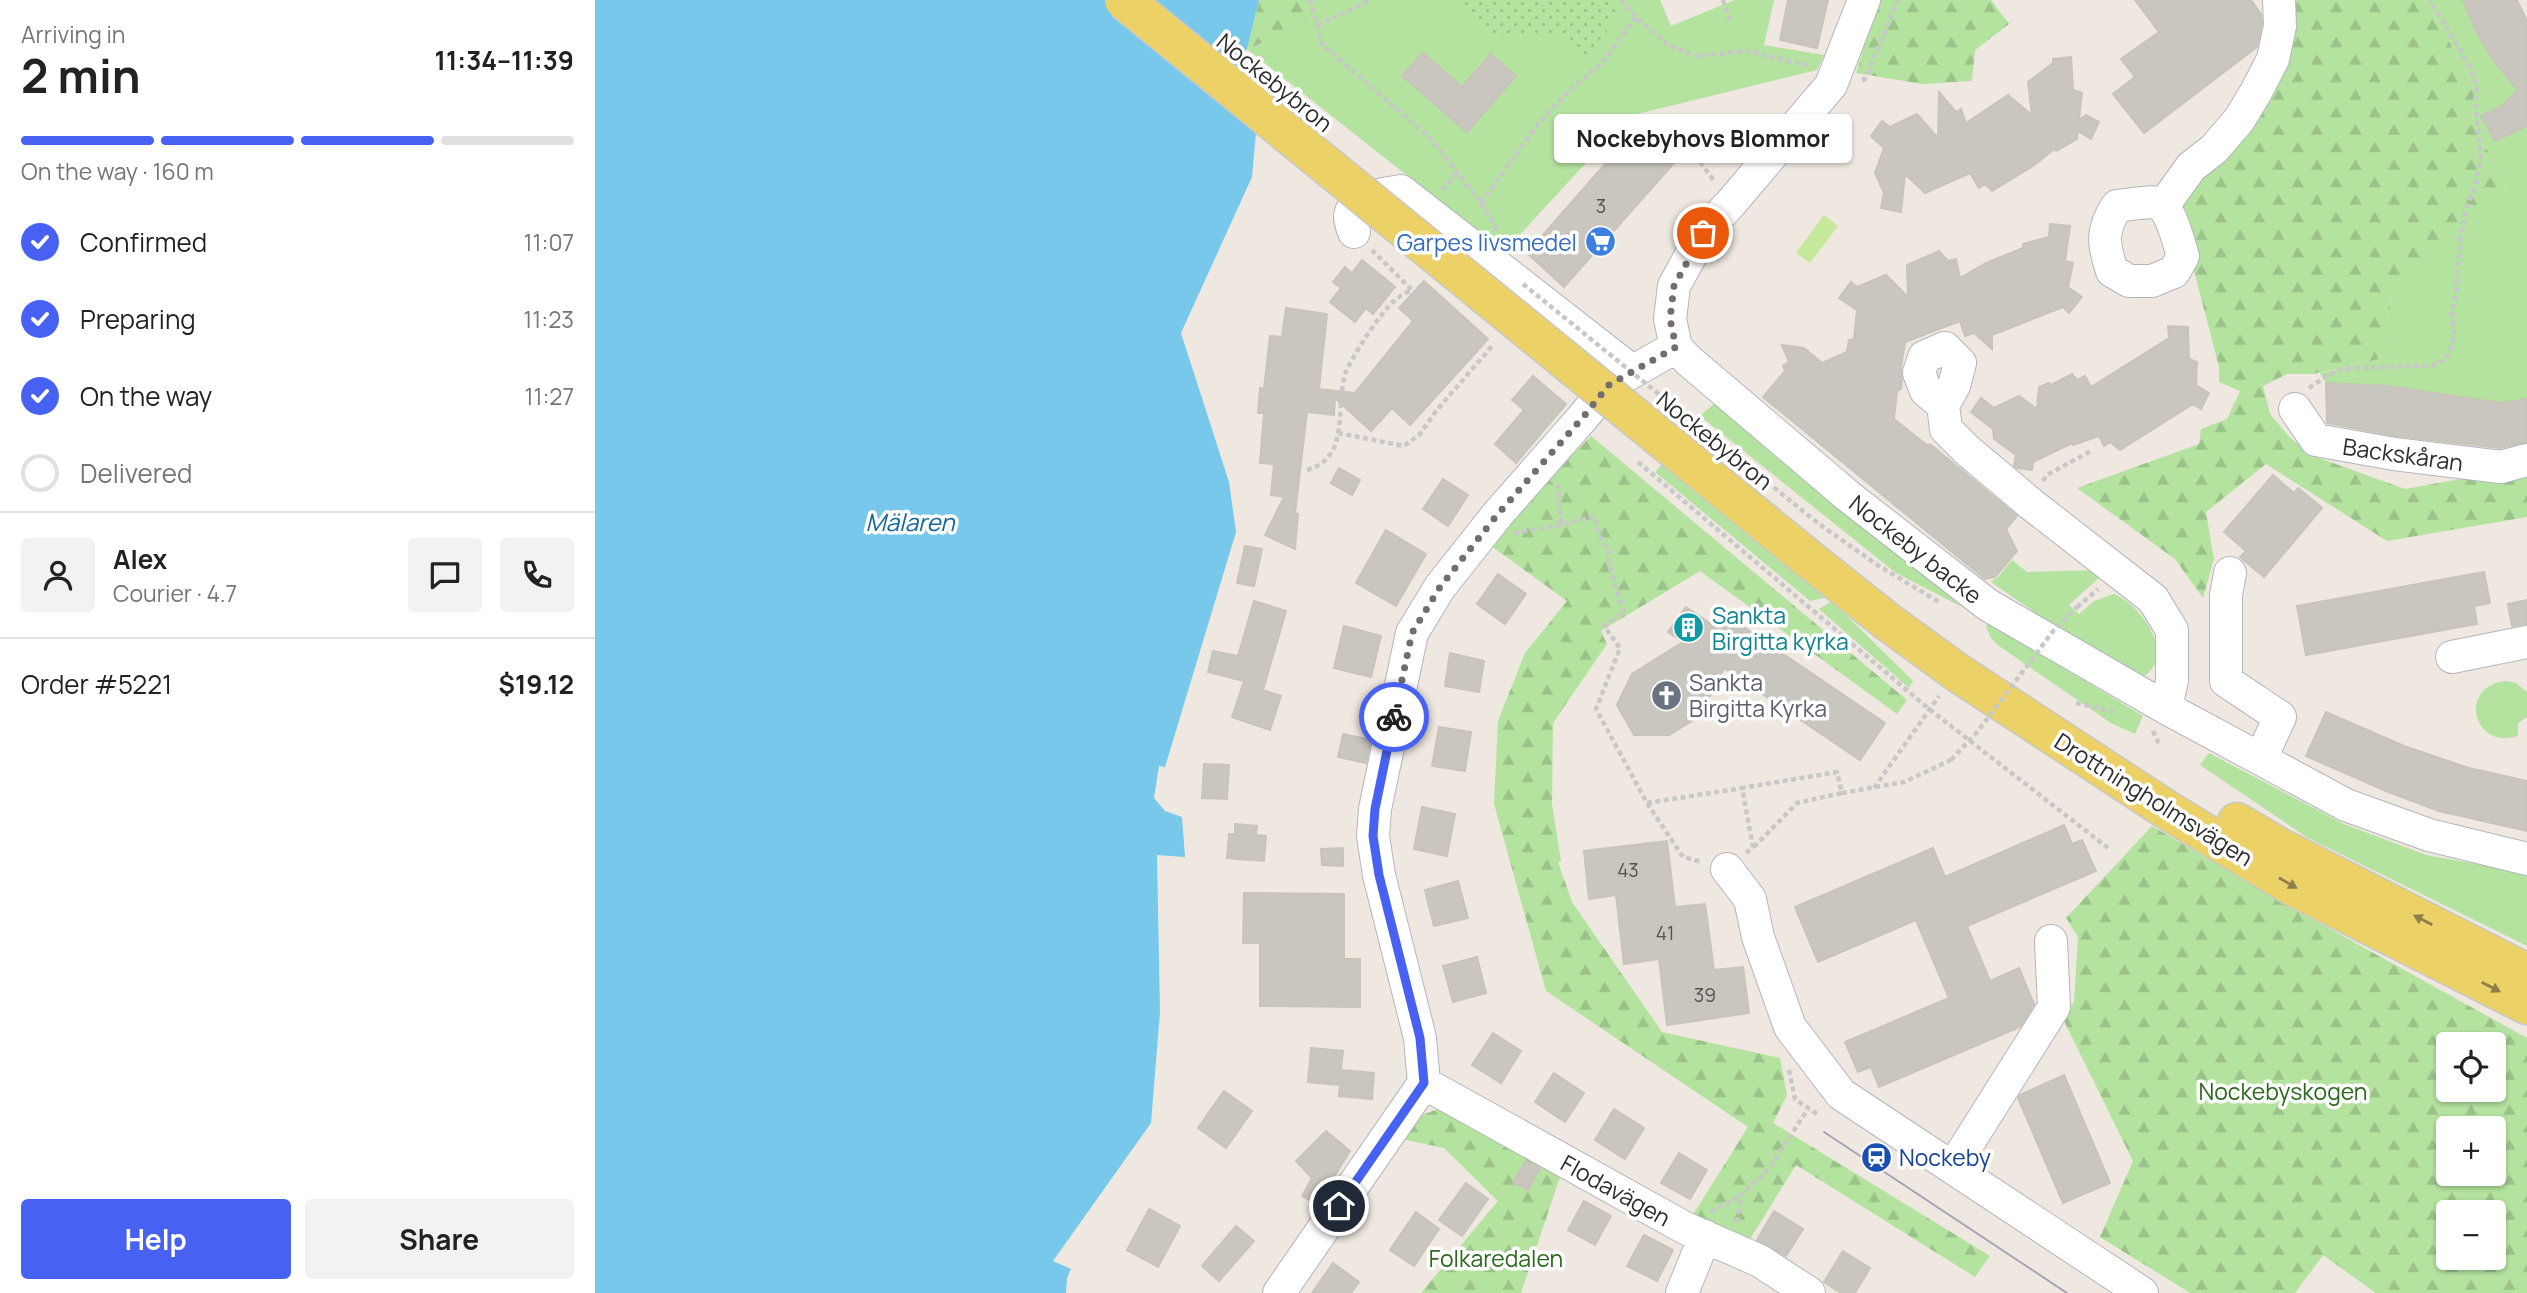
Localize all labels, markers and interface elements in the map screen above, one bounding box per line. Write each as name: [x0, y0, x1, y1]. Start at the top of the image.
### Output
text: Arriving in: [21, 18, 126, 50]
street label: Nockebybron: [1210, 25, 1340, 139]
text: 11:34–11:39: [435, 42, 574, 78]
text: 2 min: [21, 44, 141, 107]
callout: Nockebyhovs Blommor: [1554, 114, 1852, 163]
text: Nockebyhovs Blommor: [1576, 122, 1830, 154]
text: On the way · 160 m: [21, 155, 214, 187]
house number: 3: [1596, 193, 1606, 219]
pin: [1673, 203, 1733, 263]
icon: bag: [1684, 214, 1722, 252]
icon: check: [21, 223, 59, 261]
text: Confirmed: [80, 224, 207, 260]
supermarket icon: Garpes livsmedel: [1583, 225, 1617, 259]
text: 11:07: [524, 226, 574, 258]
place label: Garpes livsmedel: [1397, 226, 1577, 258]
icon: check: [21, 300, 59, 338]
text: Preparing: [80, 301, 196, 337]
text: 11:23: [523, 303, 574, 335]
icon: check: [21, 377, 59, 415]
text: On the way: [80, 378, 212, 414]
text: 11:27: [525, 380, 574, 412]
street label: Nockebybron: [1650, 383, 1780, 497]
street label: Backskåran: [2341, 430, 2465, 478]
text: Delivered: [80, 455, 192, 491]
street label: Nockeby backe: [1843, 487, 1989, 611]
water label: Mälaren: [866, 505, 955, 538]
button: person: [21, 538, 95, 612]
button: chat: [408, 538, 482, 612]
button: phone: [500, 538, 574, 612]
text: Alex: [113, 541, 167, 577]
text: Courier · 4.7: [113, 577, 237, 609]
place label: Sankta Birgitta kyrka: [1712, 599, 1849, 657]
building icon: Sankta Birgitta kyrka: [1672, 611, 1706, 645]
text: Order #5221: [21, 666, 172, 702]
text: $19.12: [499, 666, 574, 702]
place label: Sankta Birgitta Kyrka: [1689, 666, 1827, 724]
church icon: Sankta Birgitta Kyrka: [1649, 678, 1683, 712]
courier: [1359, 682, 1429, 752]
icon: bike: [1375, 698, 1413, 736]
street label: Drottningholmsvägen: [2049, 725, 2259, 873]
house number: 43: [1617, 857, 1639, 883]
one-way arrow: [2279, 877, 2298, 889]
one-way arrow: [2412, 915, 2432, 927]
house number: 41: [1656, 920, 1674, 946]
one-way arrow: [2481, 981, 2501, 993]
house number: 39: [1694, 982, 1716, 1008]
map controls: [2436, 1032, 2506, 1270]
button: locate: [2436, 1032, 2506, 1102]
park label: Nockebyskogen: [2198, 1075, 2368, 1107]
button: +: [2436, 1116, 2506, 1186]
station icon: Nockeby: [1859, 1140, 1893, 1174]
place label: Nockeby: [1899, 1141, 1991, 1173]
street label: Flodavägen: [1555, 1147, 1677, 1233]
pin: [1309, 1176, 1369, 1236]
icon: home: [1320, 1187, 1358, 1225]
button: Help: [21, 1199, 291, 1279]
button: Share: [305, 1199, 574, 1279]
button: −: [2436, 1200, 2506, 1270]
park label: Folkaredalen: [1429, 1242, 1563, 1274]

